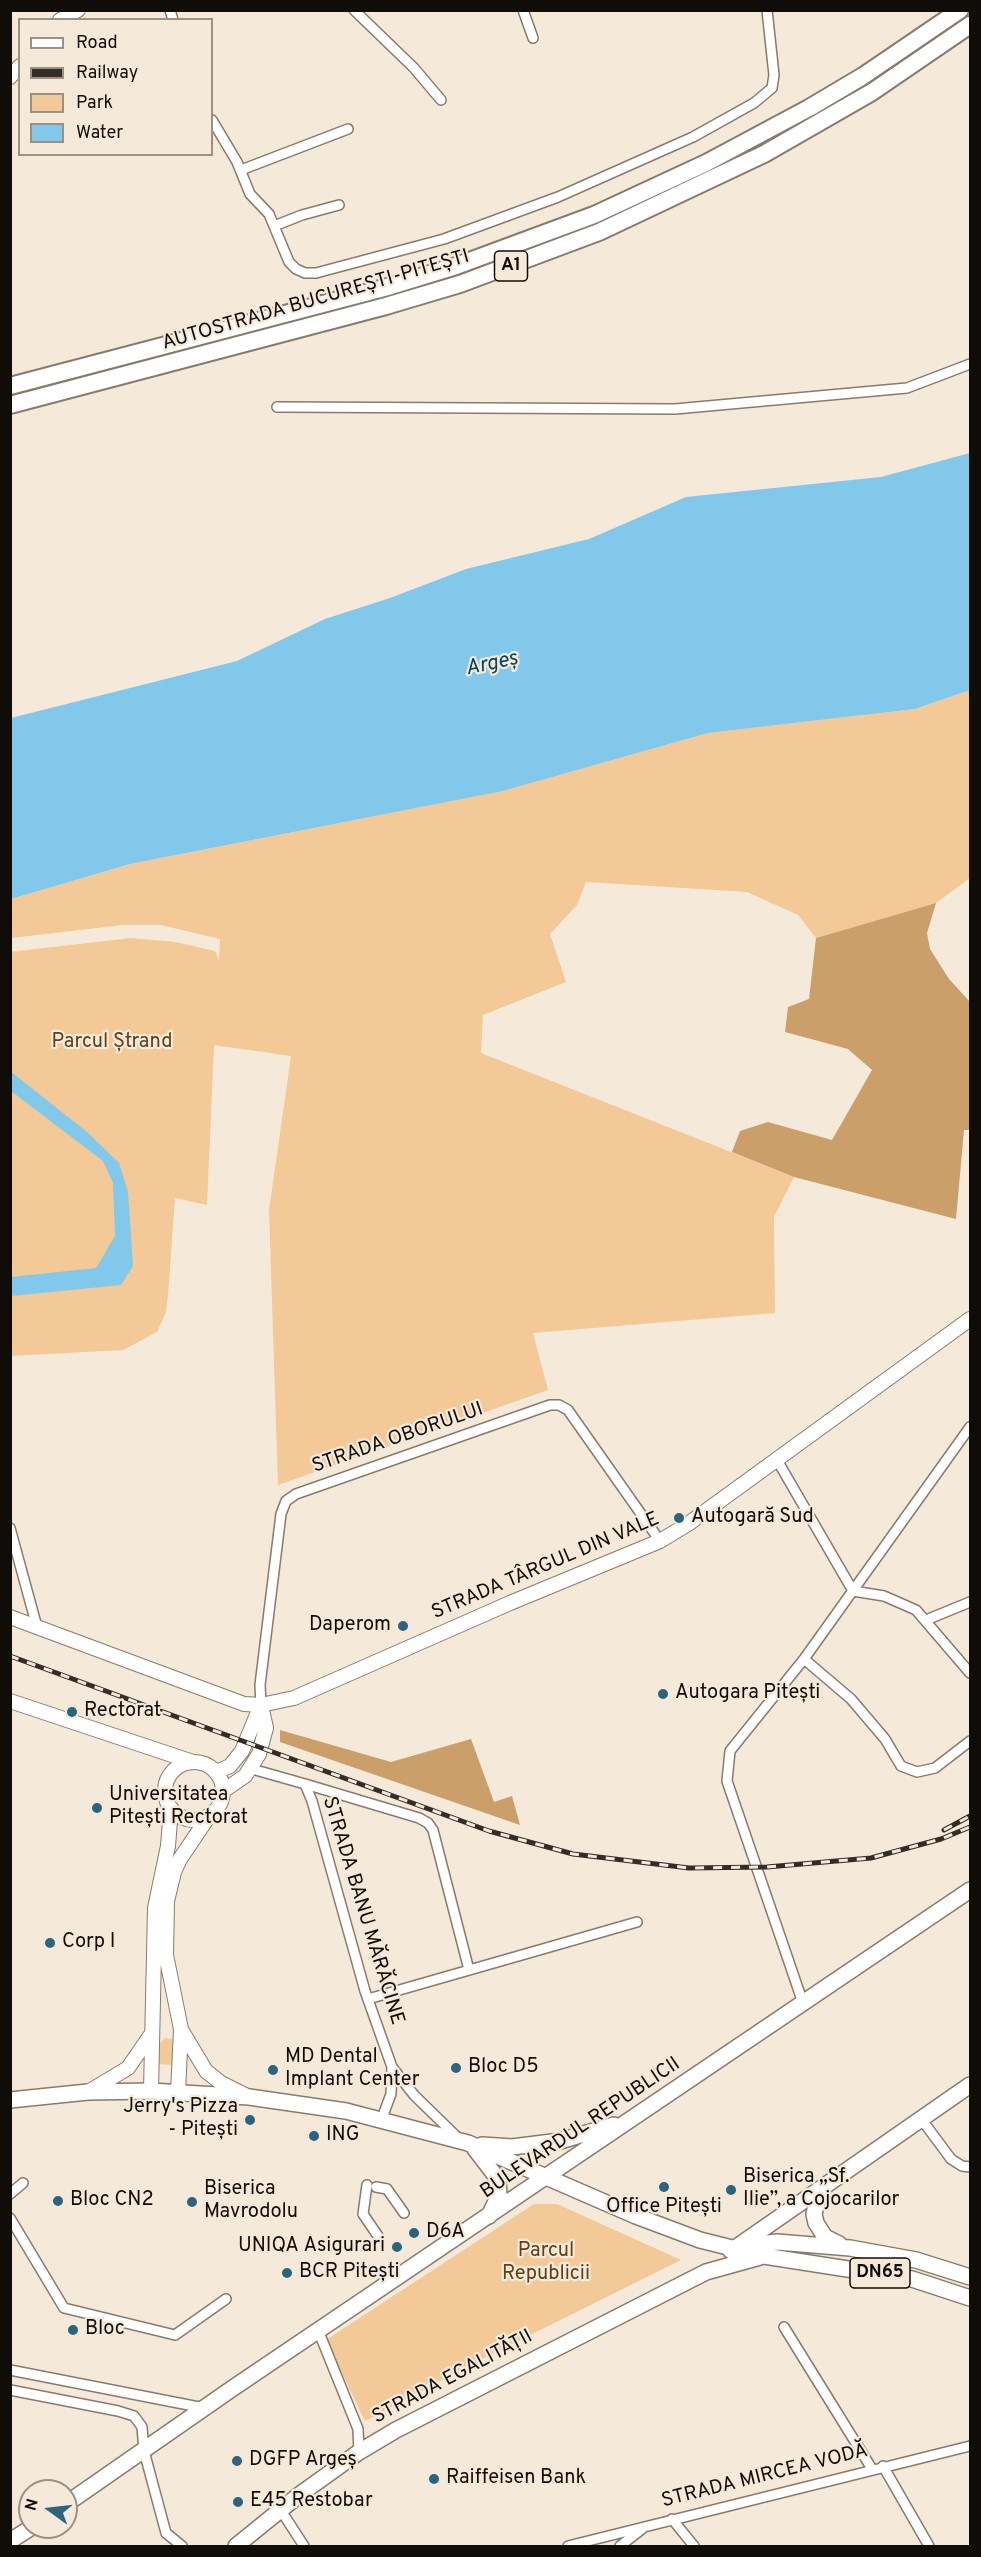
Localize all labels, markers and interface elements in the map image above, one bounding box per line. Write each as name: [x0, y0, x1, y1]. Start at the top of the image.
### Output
legend: [18, 18, 213, 156]
text: Road: [76, 32, 118, 55]
text: Railway: [76, 62, 138, 85]
text: Park: [76, 92, 113, 115]
text: Water: [76, 122, 123, 145]
street label: AUTOSTRADA BUCUREȘTI-PITEȘTI: [160, 246, 472, 356]
road number: A1: [494, 251, 528, 281]
water label: Argeș: [464, 647, 520, 683]
park label: Parcul Ștrand: [52, 1031, 172, 1055]
street label: STRADA OBORULUI: [309, 1398, 487, 1480]
place label: Autogară Sud: [691, 1506, 814, 1530]
street label: STRADA TÂRGUL DIN VALE: [429, 1508, 663, 1626]
marker: Autogară Sud: [672, 1511, 686, 1525]
place label: Daperom: [309, 1614, 391, 1638]
marker: Daperom: [396, 1619, 410, 1633]
place label: Autogara Pitești: [675, 1682, 820, 1706]
marker: Autogara Pitești: [656, 1687, 670, 1701]
place label: Rectorat: [84, 1700, 161, 1724]
marker: Rectorat: [65, 1705, 79, 1719]
place label: Universitatea Pitești Rectorat: [109, 1784, 248, 1831]
street label: STRADA BANU MĂRĂCINE: [316, 1794, 408, 2028]
marker: Universitatea Pitești Rectorat: [90, 1801, 104, 1815]
place label: Corp I: [62, 1931, 115, 1955]
marker: Corp I: [43, 1936, 57, 1950]
place label: MD Dental Implant Center: [285, 2046, 419, 2093]
street label: BULEVARDUL REPUBLICII: [477, 2053, 685, 2205]
place label: Bloc D5: [468, 2056, 539, 2080]
marker: Bloc D5: [449, 2061, 463, 2075]
marker: MD Dental Implant Center: [266, 2063, 280, 2077]
place label: Jerry's Pizza - Pitești: [123, 2096, 238, 2143]
marker: Jerry's Pizza - Pitești: [243, 2113, 257, 2127]
place label: ING: [326, 2124, 359, 2148]
marker: ING: [307, 2129, 321, 2143]
place label: Biserica „Sf. Ilie”, a Cojocarilor: [743, 2166, 899, 2213]
place label: Biserica Mavrodolu: [204, 2178, 298, 2225]
marker: Office Pitești: [657, 2180, 671, 2194]
marker: Biserica „Sf. Ilie”, a Cojocarilor: [724, 2183, 738, 2197]
place label: Bloc CN2: [70, 2189, 154, 2213]
marker: Bloc CN2: [51, 2194, 65, 2208]
marker: Biserica Mavrodolu: [185, 2195, 199, 2209]
place label: Office Pitești: [606, 2196, 722, 2220]
place label: D6A: [426, 2221, 465, 2245]
marker: D6A: [407, 2226, 421, 2240]
place label: UNIQA Asigurari: [238, 2235, 385, 2259]
marker: UNIQA Asigurari: [390, 2240, 404, 2254]
park label: Parcul Republicii: [502, 2240, 590, 2287]
road number: DN65: [850, 2258, 910, 2288]
place label: BCR Pitești: [299, 2261, 400, 2285]
marker: BCR Pitești: [280, 2266, 294, 2280]
place label: Bloc: [85, 2318, 125, 2342]
marker: Bloc: [66, 2323, 80, 2337]
street label: STRADA EGALITĂȚII: [369, 2326, 537, 2430]
street label: STRADA MIRCEA VODĂ: [659, 2440, 871, 2514]
place label: DGFP Argeș: [249, 2449, 357, 2473]
marker: DGFP Argeș: [230, 2454, 244, 2468]
place label: Raiffeisen Bank: [446, 2467, 586, 2491]
marker: Raiffeisen Bank: [427, 2472, 441, 2486]
north arrow: [18, 2479, 78, 2539]
place label: E45 Restobar: [250, 2490, 373, 2514]
marker: E45 Restobar: [231, 2495, 245, 2509]
text: N: [21, 2497, 44, 2513]

